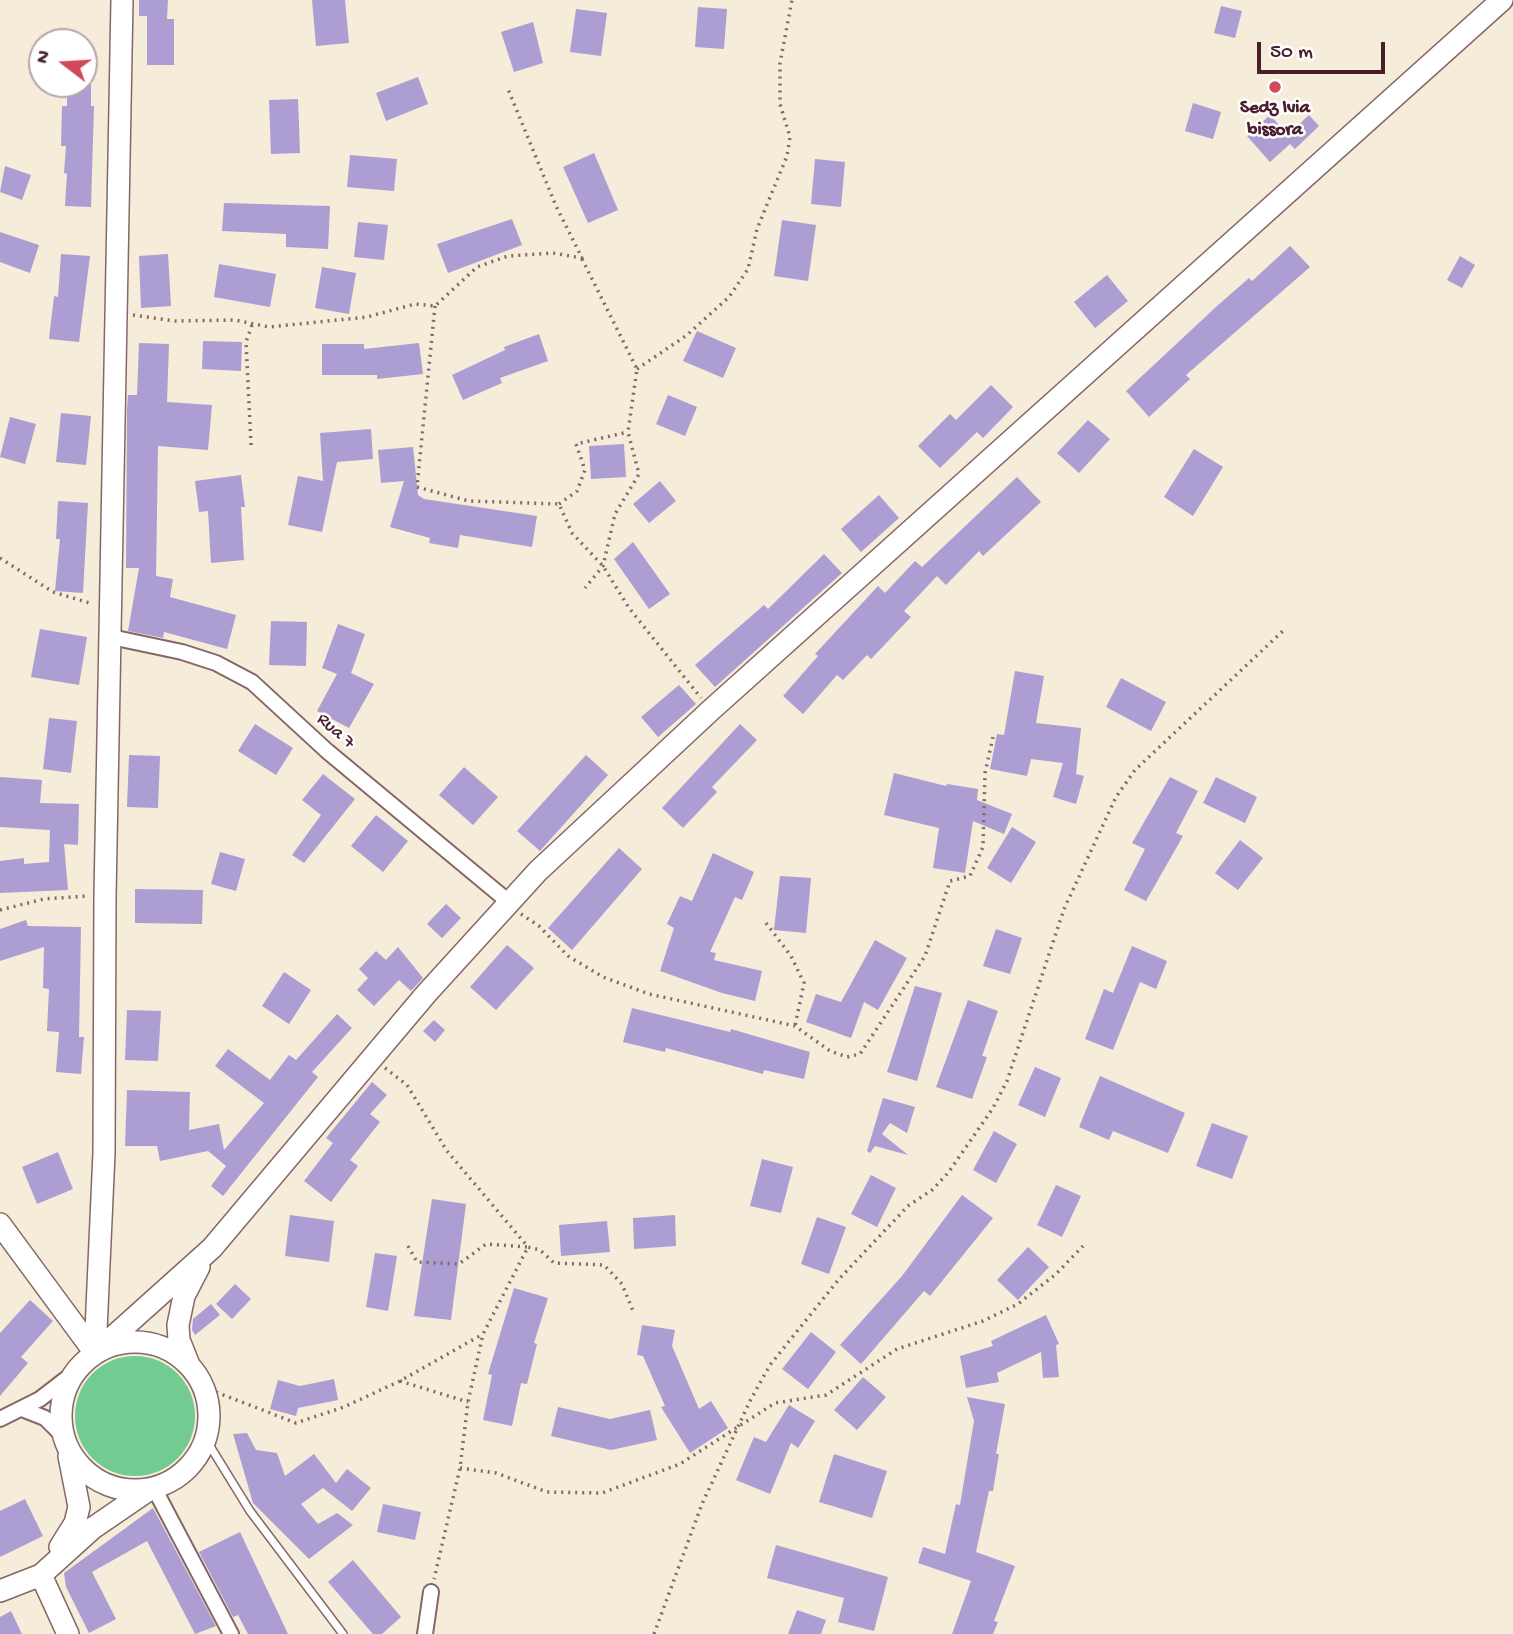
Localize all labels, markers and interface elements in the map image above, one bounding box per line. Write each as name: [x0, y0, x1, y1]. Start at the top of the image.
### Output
north arrow: [28, 28, 98, 98]
scale bar: [1261, 28, 1389, 72]
text: 50 m: [1270, 41, 1313, 66]
text: N: [32, 48, 57, 67]
marker: Sedz lvia bissora: [1267, 79, 1283, 95]
place label: Sedz lvia bissora: [1240, 98, 1310, 142]
street label: Rua 7: [311, 709, 359, 755]

